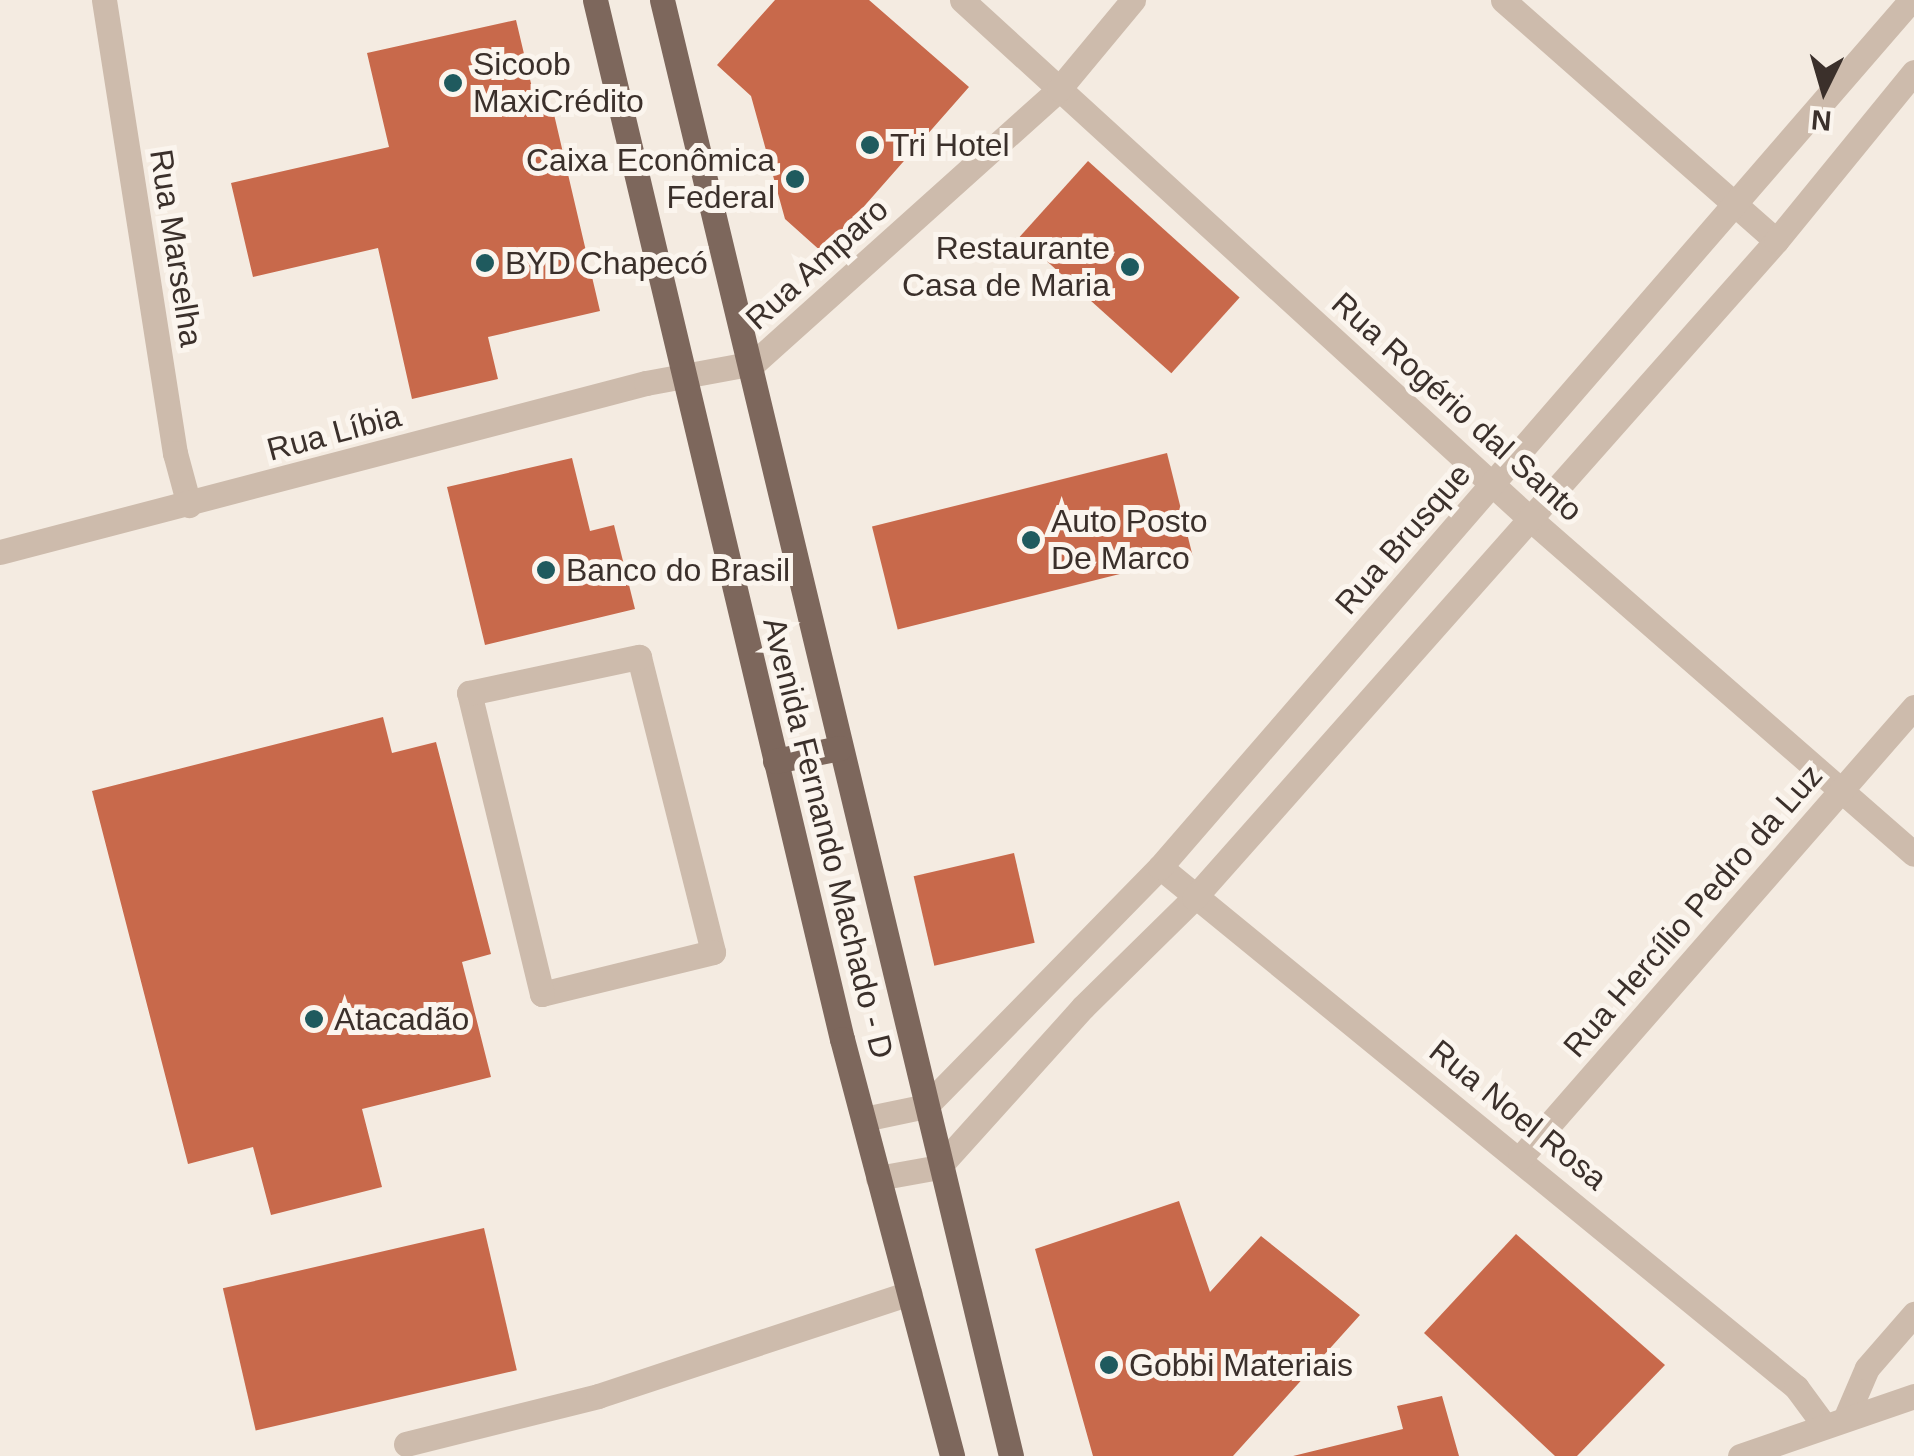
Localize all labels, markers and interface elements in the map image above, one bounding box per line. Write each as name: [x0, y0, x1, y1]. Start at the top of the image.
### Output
north arrow: [1774, 40, 1874, 140]
place label: Sicoob MaxiCrédito: [473, 46, 644, 121]
marker: Sicoob MaxiCrédito: [442, 72, 464, 94]
text: N: [1810, 104, 1833, 137]
place label: Tri Hotel: [890, 126, 1010, 164]
marker: Tri Hotel: [859, 134, 881, 156]
place label: Caixa Econômica Federal: [526, 142, 775, 217]
street label: Rua Marselha: [141, 147, 211, 349]
marker: Caixa Econômica Federal: [784, 168, 806, 190]
street label: Rua Amparo: [737, 190, 897, 338]
place label: Restaurante Casa de Maria: [902, 230, 1110, 305]
place label: BYD Chapecó: [505, 244, 708, 282]
marker: BYD Chapecó: [474, 252, 496, 274]
marker: Restaurante Casa de Maria: [1119, 256, 1141, 278]
street label: Rua Rogério dal Santo: [1324, 284, 1590, 530]
street label: Rua Líbia: [263, 397, 405, 469]
street label: Rua Brusque: [1327, 456, 1479, 622]
place label: Auto Posto De Marco: [1051, 503, 1208, 578]
marker: Auto Posto De Marco: [1020, 529, 1042, 551]
place label: Banco do Brasil: [566, 551, 790, 589]
marker: Banco do Brasil: [535, 559, 557, 581]
street label: Avenida Fernando Machado - D: [755, 614, 901, 1062]
street label: Rua Hercílio Pedro da Luz: [1555, 757, 1831, 1065]
place label: Atacadão: [334, 1000, 469, 1038]
marker: Atacadão: [303, 1008, 325, 1030]
street label: Rua Noel Rosa: [1422, 1032, 1614, 1198]
place label: Gobbi Materiais: [1129, 1346, 1353, 1384]
marker: Gobbi Materiais: [1098, 1354, 1120, 1376]

